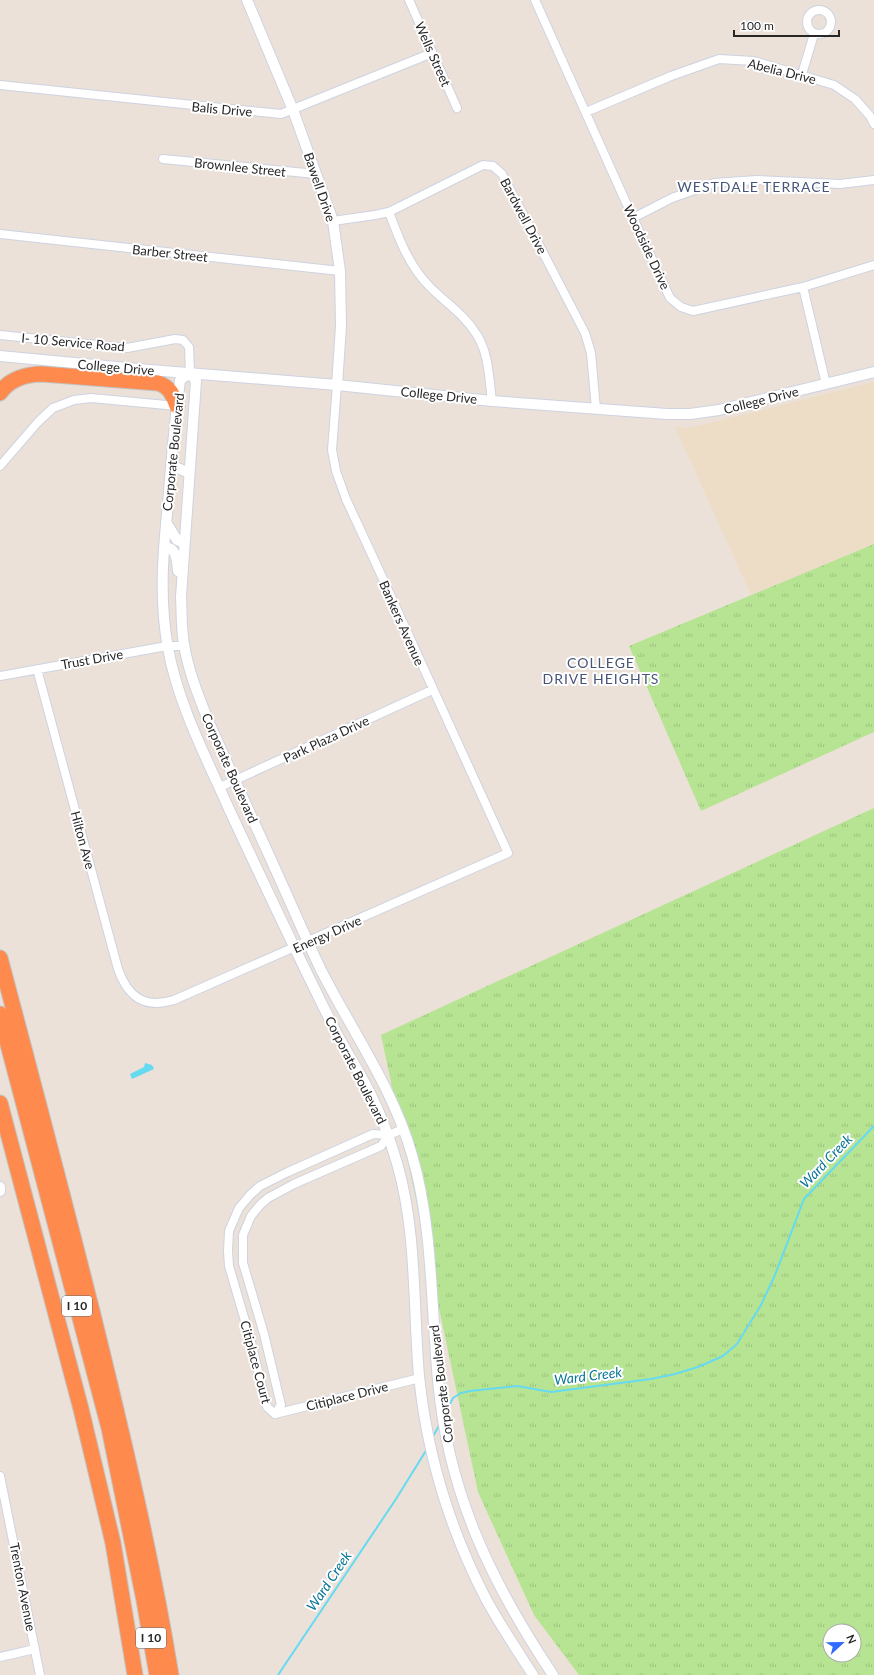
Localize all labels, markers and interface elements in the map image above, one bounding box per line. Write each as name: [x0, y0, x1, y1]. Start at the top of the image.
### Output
scale bar: [734, 12, 839, 38]
text: 100 m: [740, 18, 774, 33]
street label: Wells Street: [412, 19, 454, 89]
street label: Abelia Drive: [746, 55, 818, 87]
street label: Balis Drive: [191, 98, 253, 120]
street label: Bawell Drive: [301, 150, 339, 224]
street label: Brownlee Street: [194, 154, 287, 180]
street label: Bardwell Drive: [497, 175, 551, 257]
district label: WESTDALE TERRACE: [677, 178, 831, 195]
street label: Woodside Drive: [620, 202, 674, 292]
street label: Barber Street: [132, 241, 209, 265]
street label: I- 10 Service Road: [21, 330, 125, 354]
street label: College Drive: [77, 356, 155, 378]
street label: College Drive: [400, 383, 478, 407]
street label: College Drive: [722, 383, 800, 417]
street label: Corporate Boulevard: [159, 392, 187, 512]
street label: Bankers Avenue: [376, 578, 428, 668]
street label: Trust Drive: [60, 646, 124, 672]
district label: COLLEGE DRIVE HEIGHTS: [543, 654, 659, 687]
street label: Corporate Boulevard: [199, 711, 261, 825]
street label: Park Plaza Drive: [281, 712, 371, 766]
street label: Hilton Ave: [68, 809, 99, 871]
street label: Energy Drive: [290, 912, 364, 956]
street label: Corporate Boulevard: [322, 1014, 390, 1126]
water label: Ward Creek: [796, 1130, 856, 1191]
road number: I 10: [62, 1296, 92, 1316]
street label: Citiplace Court: [237, 1319, 275, 1406]
street label: Corporate Boulevard: [426, 1324, 456, 1444]
water label: Ward Creek: [553, 1363, 623, 1388]
street label: Citiplace Drive: [304, 1378, 390, 1414]
street label: Trenton Avenue: [7, 1541, 39, 1633]
water label: Ward Creek: [302, 1547, 355, 1614]
north arrow: [822, 1623, 862, 1663]
road number: I 10: [136, 1628, 166, 1648]
text: N: [844, 1633, 859, 1645]

